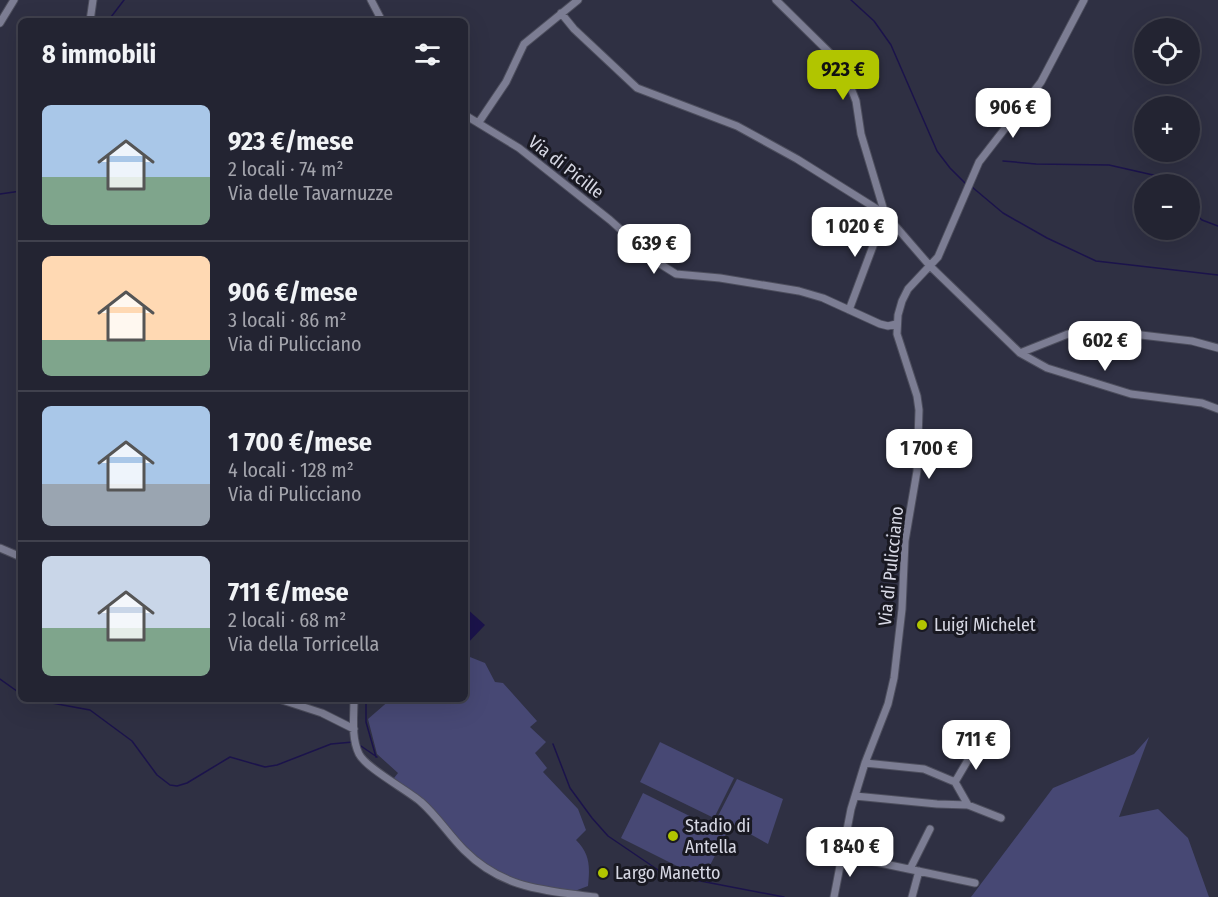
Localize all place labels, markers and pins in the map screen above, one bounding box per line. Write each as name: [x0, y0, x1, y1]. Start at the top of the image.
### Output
pin: 923 €: [801, 50, 885, 101]
pin: 906 €: [971, 88, 1055, 139]
pin: 1 020 €: [800, 207, 910, 258]
pin: 639 €: [612, 224, 696, 275]
pin: 602 €: [1063, 321, 1147, 372]
pin: 1 700 €: [874, 429, 984, 480]
place label: Luigi Michelet: [934, 614, 1036, 636]
marker: Luigi Michelet: [915, 618, 929, 632]
pin: 711 €: [934, 720, 1018, 771]
place label: Stadio di Antella: [685, 815, 751, 858]
pin: 1 840 €: [795, 827, 905, 878]
marker: Stadio di Antella: [666, 829, 680, 843]
place label: Largo Manetto: [615, 862, 721, 884]
marker: Largo Manetto: [596, 866, 610, 880]

